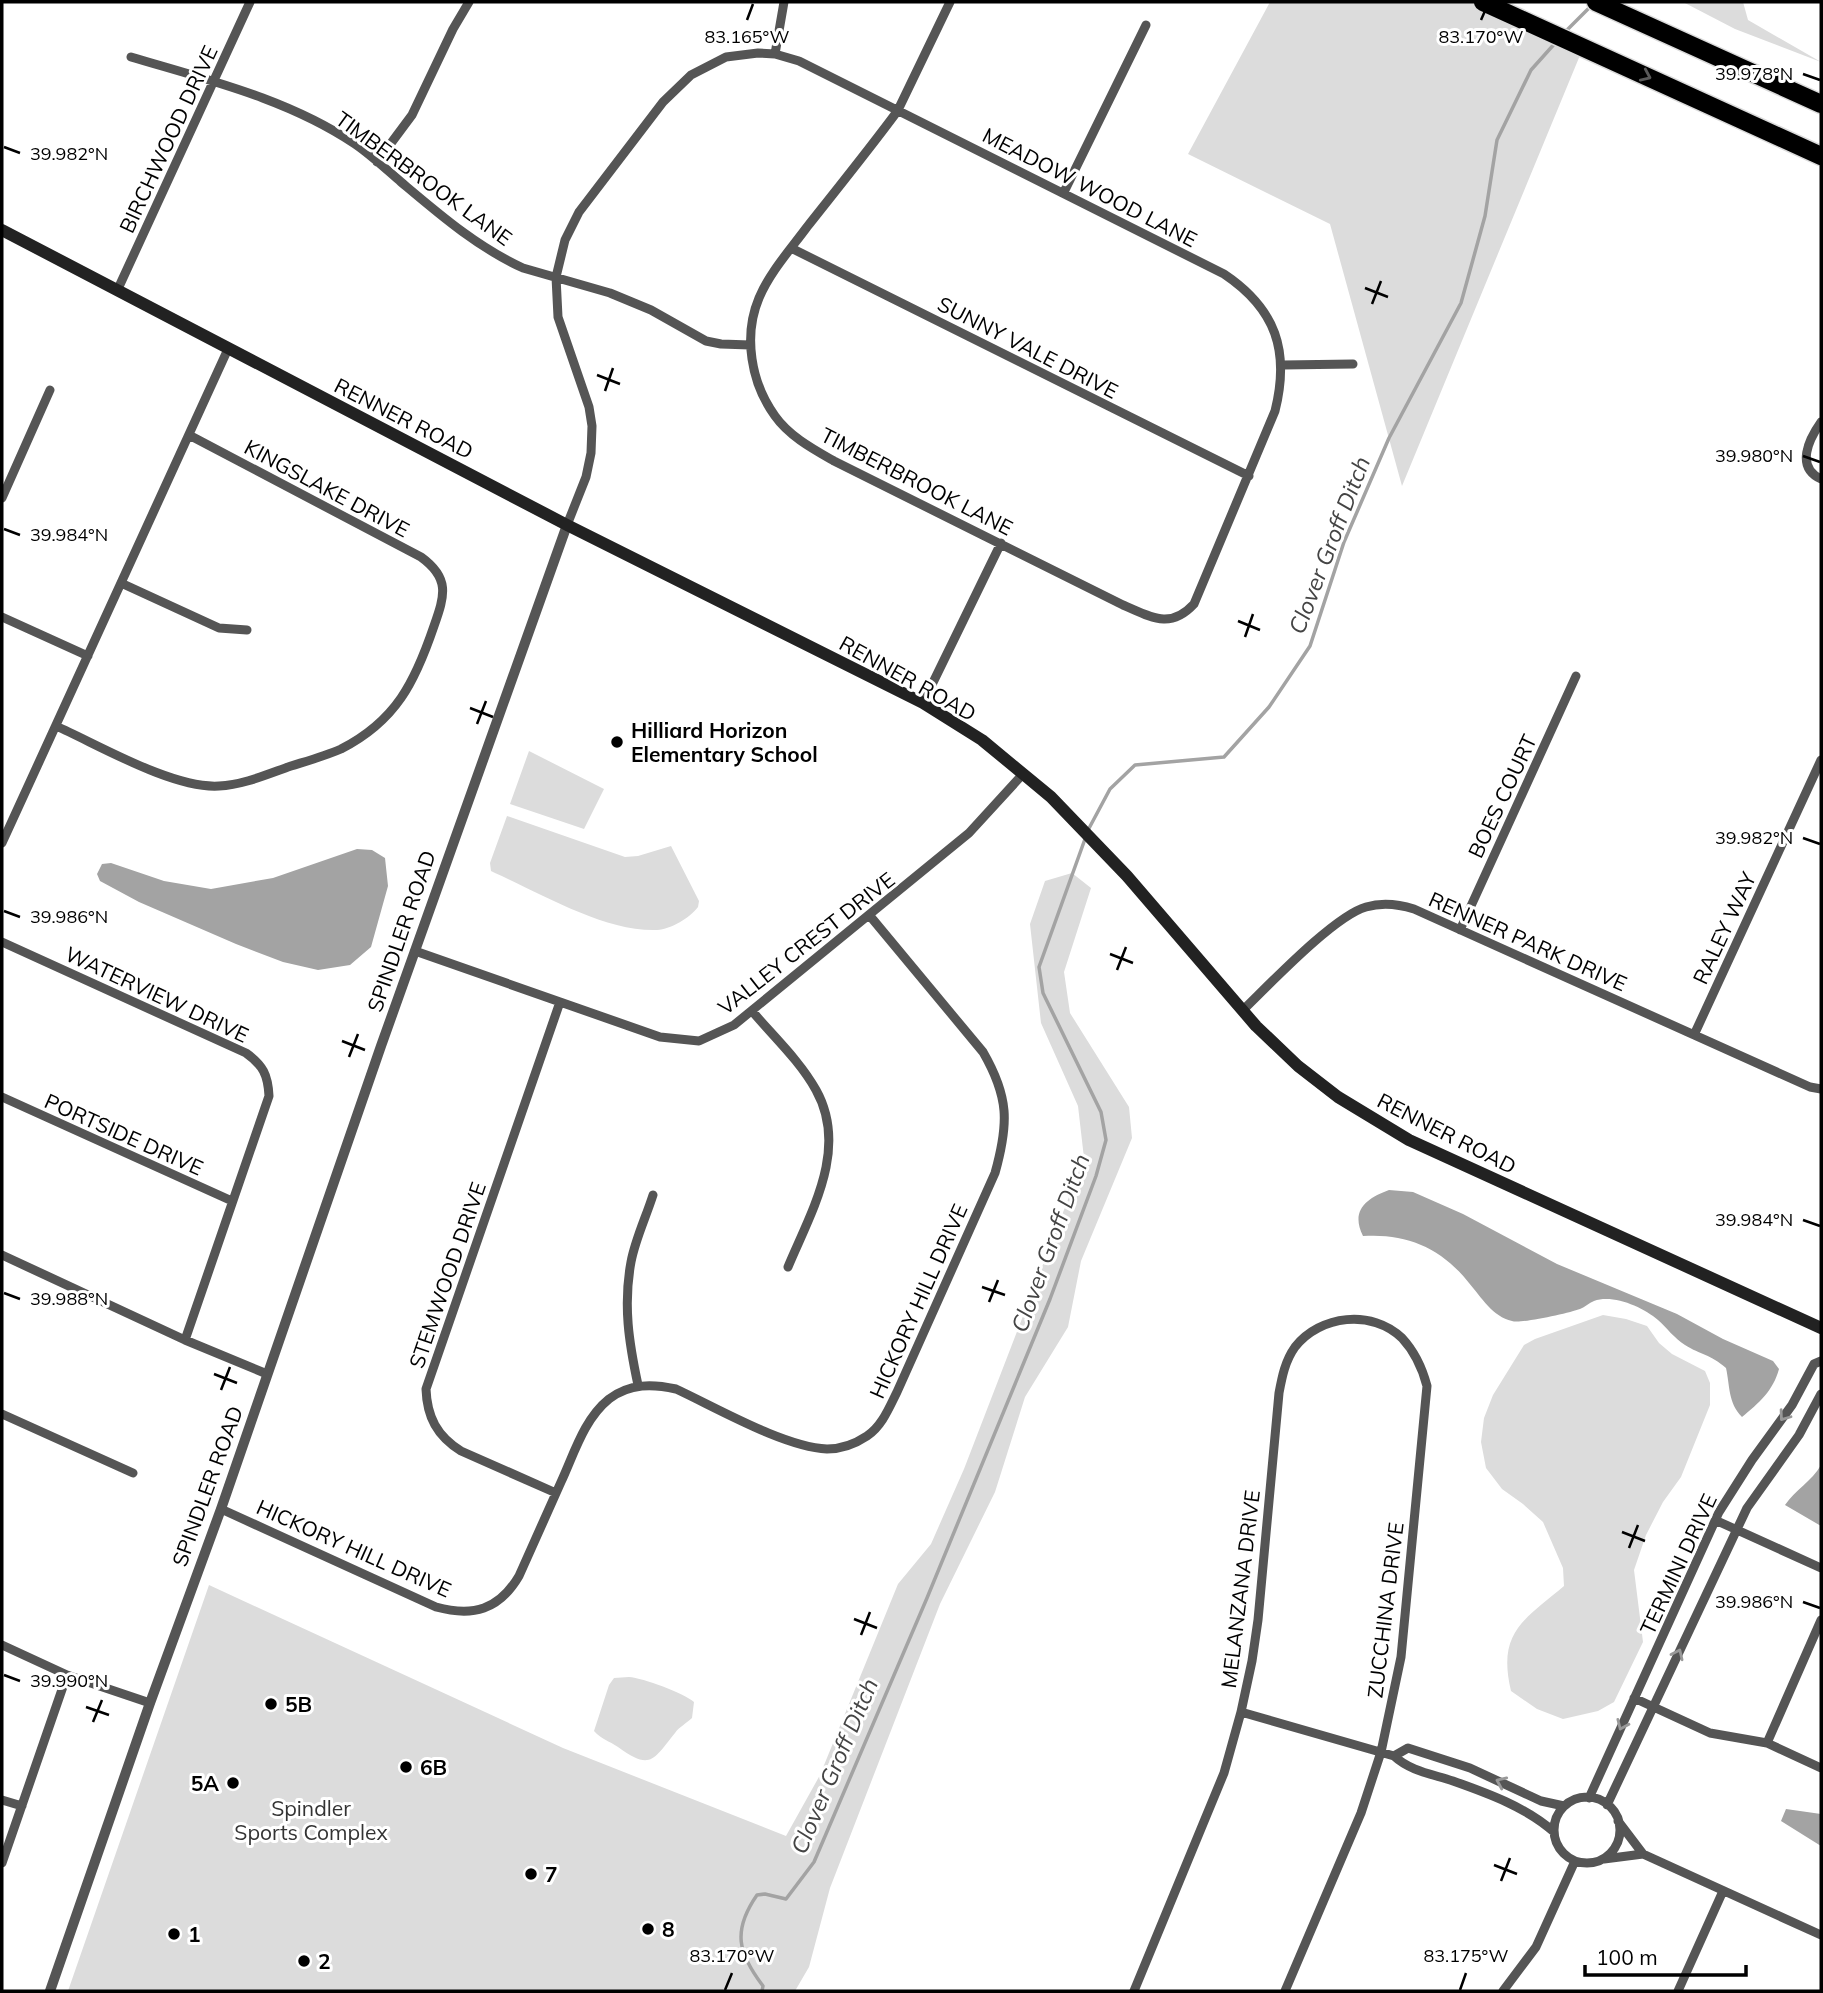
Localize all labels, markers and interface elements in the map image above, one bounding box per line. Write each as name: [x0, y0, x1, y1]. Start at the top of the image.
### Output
text: 83.165°W: [704, 25, 790, 48]
text: 83.170°W: [1438, 25, 1524, 48]
street label: BIRCHWOOD DRIVE: [113, 41, 223, 237]
text: 39.978°N: [1715, 62, 1793, 85]
one-way arrow: [1638, 68, 1651, 82]
street label: TIMBERBROOK LANE: [331, 105, 517, 251]
street label: MEADOW WOOD LANE: [979, 122, 1201, 252]
text: 39.982°N: [30, 142, 108, 165]
street label: SUNNY VALE DRIVE: [933, 290, 1123, 404]
street label: RENNER ROAD: [330, 372, 478, 464]
street label: TIMBERBROOK LANE: [817, 421, 1017, 541]
street label: KINGSLAKE DRIVE: [240, 434, 414, 542]
text: 39.980°N: [1715, 444, 1793, 467]
water label: Clover Groff Ditch: [1282, 452, 1376, 638]
text: 39.984°N: [30, 523, 108, 546]
street label: RENNER ROAD: [835, 630, 981, 726]
place label: Hilliard Horizon Elementary School: [631, 717, 818, 767]
street label: BOES COURT: [1462, 730, 1542, 862]
marker: Hilliard Horizon Elementary School: [609, 734, 625, 750]
text: 39.982°N: [1715, 826, 1793, 849]
street label: SPINDLER ROAD: [361, 847, 441, 1015]
street label: VALLEY CREST DRIVE: [713, 866, 899, 1020]
street label: RALEY WAY: [1687, 868, 1761, 988]
street label: RENNER PARK DRIVE: [1425, 886, 1631, 996]
text: 39.986°N: [30, 905, 108, 928]
street label: WATERVIEW DRIVE: [61, 940, 253, 1048]
street label: PORTSIDE DRIVE: [41, 1087, 207, 1181]
street label: RENNER ROAD: [1373, 1087, 1521, 1179]
water label: Clover Groff Ditch: [1004, 1150, 1096, 1336]
street label: STEMWOOD DRIVE: [403, 1179, 491, 1371]
street label: HICKORY HILL DRIVE: [863, 1200, 973, 1402]
text: 39.984°N: [1715, 1208, 1793, 1231]
text: 39.988°N: [30, 1287, 108, 1310]
street label: SPINDLER ROAD: [166, 1402, 248, 1570]
one-way arrow: [1780, 1408, 1792, 1421]
street label: MELANZANA DRIVE: [1215, 1488, 1265, 1690]
street label: TERMINI DRIVE: [1634, 1489, 1722, 1639]
street label: HICKORY HILL DRIVE: [253, 1493, 455, 1603]
street label: ZUCCHINA DRIVE: [1361, 1521, 1409, 1699]
text: 39.986°N: [1715, 1590, 1793, 1613]
one-way arrow: [1670, 1649, 1684, 1661]
text: 39.990°N: [30, 1669, 108, 1692]
water label: Clover Groff Ditch: [784, 1674, 884, 1858]
place label: 5B: [285, 1691, 312, 1717]
marker: 5B: [263, 1696, 279, 1712]
one-way arrow: [1616, 1718, 1630, 1730]
place label: 6B: [420, 1754, 447, 1780]
marker: 6B: [398, 1759, 414, 1775]
place label: 5A: [191, 1770, 219, 1796]
marker: 5A: [225, 1775, 241, 1791]
one-way arrow: [1496, 1776, 1508, 1790]
park label: Spindler Sports Complex: [234, 1795, 388, 1845]
place label: 7: [545, 1861, 558, 1887]
marker: 7: [523, 1866, 539, 1882]
place label: 8: [662, 1916, 675, 1942]
place label: 1: [188, 1921, 201, 1947]
marker: 8: [640, 1921, 656, 1937]
marker: 1: [166, 1926, 182, 1942]
scale bar: [1585, 1934, 1746, 1978]
text: 83.170°W: [689, 1944, 775, 1967]
text: 83.175°W: [1423, 1944, 1509, 1967]
text: 100 m: [1596, 1944, 1658, 1970]
place label: 2: [318, 1948, 331, 1974]
marker: 2: [296, 1953, 312, 1969]

